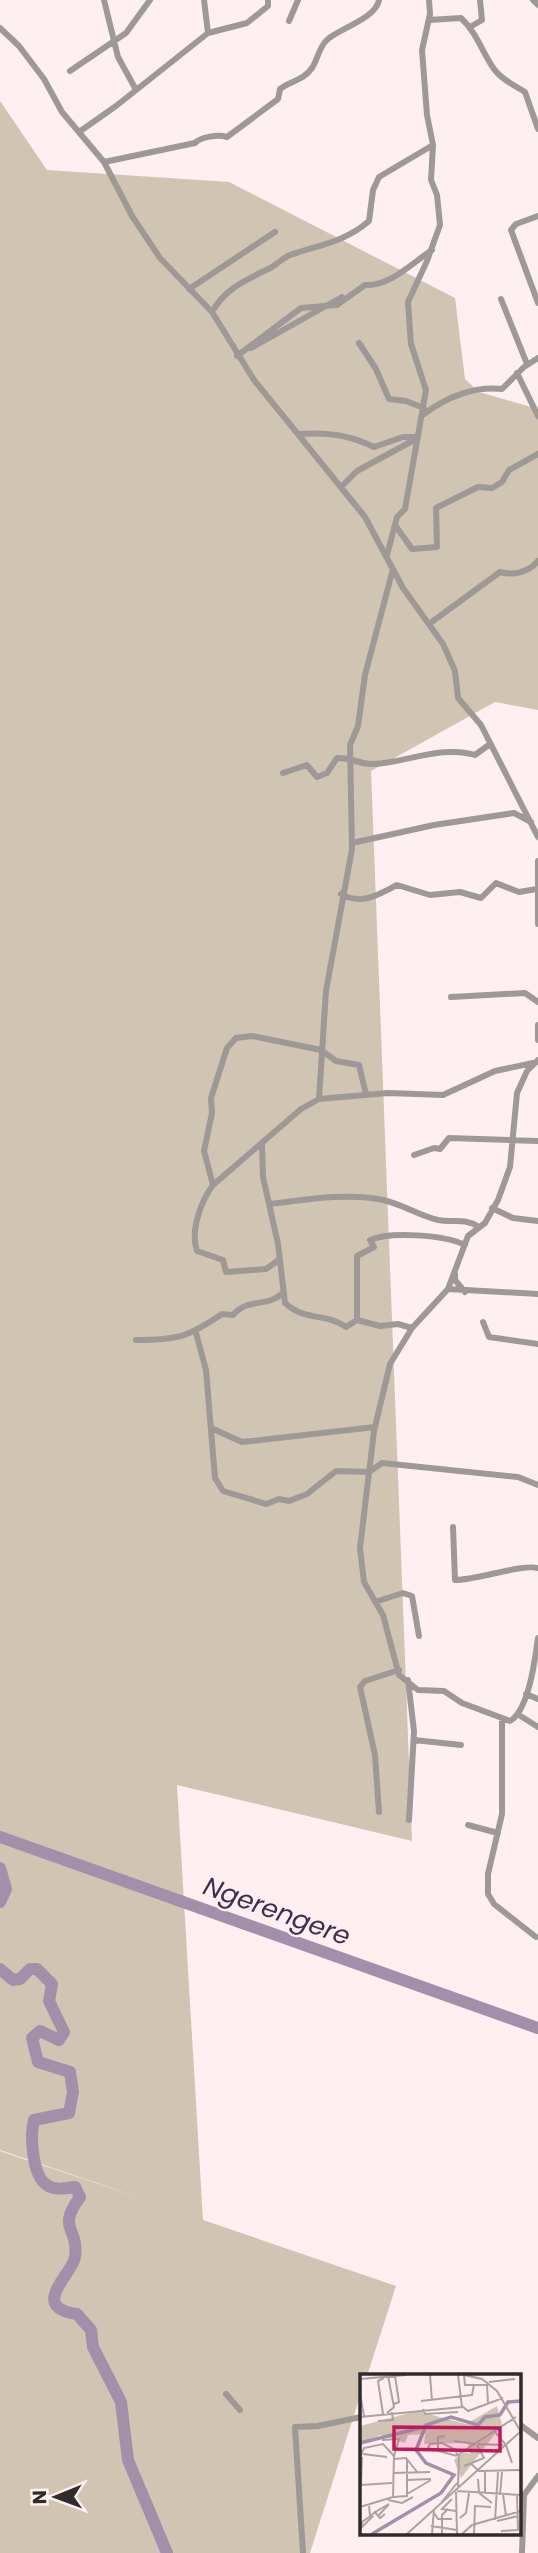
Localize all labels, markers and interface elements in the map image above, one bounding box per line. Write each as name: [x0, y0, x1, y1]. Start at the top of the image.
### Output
water label: Ngerengere: [199, 1868, 355, 1954]
inset map: [360, 2374, 520, 2536]
north arrow: [21, 2462, 91, 2532]
text: N: [26, 2490, 53, 2505]

